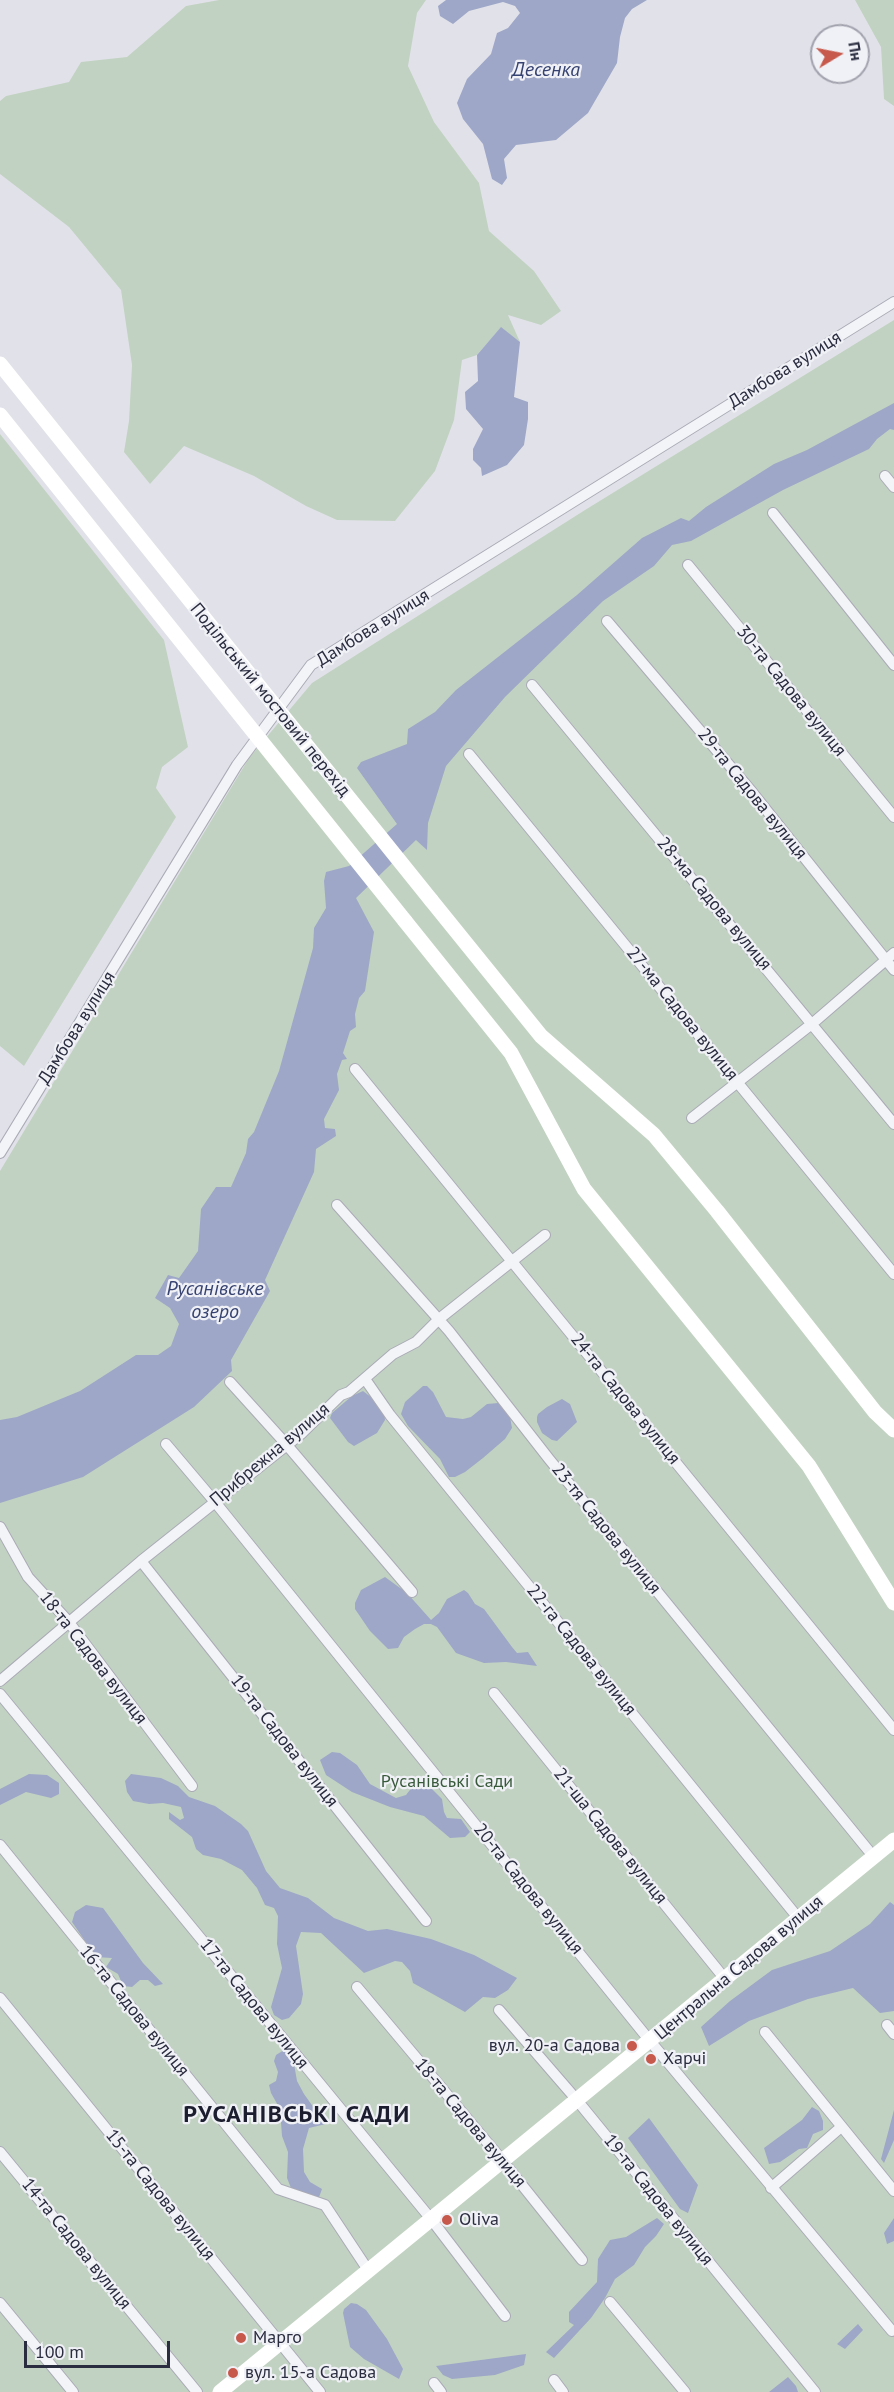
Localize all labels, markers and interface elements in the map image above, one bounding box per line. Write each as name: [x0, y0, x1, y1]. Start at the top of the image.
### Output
north arrow: [810, 24, 870, 84]
text: Пн: [844, 40, 867, 62]
water label: Десенка: [512, 58, 580, 82]
street label: Дамбова вулиця: [725, 327, 845, 413]
street label: Дамбова вулиця: [313, 585, 433, 671]
street label: Подільський мостовий перехід: [185, 599, 355, 801]
street label: 30-та Садова вулиця: [732, 621, 850, 761]
street label: 29-та Садова вулиця: [693, 724, 811, 864]
street label: 28-ма Садова вулиця: [652, 833, 776, 975]
street label: 27-ма Садова вулиця: [621, 943, 743, 1085]
street label: Дамбова вулиця: [34, 968, 120, 1088]
water label: Русанівське озеро: [167, 1277, 263, 1324]
street label: 24-та Садова вулиця: [566, 1329, 684, 1469]
street label: Прибрежна вулиця: [206, 1399, 334, 1511]
street label: 23-тя Садова вулиця: [547, 1459, 665, 1599]
street label: 22-га Садова вулиця: [522, 1580, 640, 1720]
street label: 18-та Садова вулиця: [35, 1587, 151, 1729]
street label: 19-та Садова вулиця: [226, 1670, 342, 1812]
street label: 21-ша Садова вулиця: [548, 1764, 672, 1908]
park label: Русанівські Сади: [381, 1771, 513, 1793]
street label: 20-та Садова вулиця: [469, 1819, 587, 1959]
street label: Центральна Садова вулиця: [650, 1891, 828, 2045]
street label: 17-та Садова вулиця: [195, 1935, 313, 2073]
street label: 16-та Садова вулиця: [75, 1941, 193, 2081]
place label: вул. 20-а Садова: [489, 2035, 620, 2057]
marker: вул. 20-а Садова: [625, 2039, 639, 2053]
place label: Харчі: [663, 2048, 706, 2070]
marker: Харчі: [644, 2052, 658, 2066]
street label: 18-та Садова вулиця: [410, 2054, 530, 2192]
district label: РУСАНІВСЬКІ САДИ: [183, 2101, 411, 2129]
street label: 15-та Садова вулиця: [101, 2125, 219, 2265]
street label: 19-та Садова вулиця: [599, 2130, 717, 2270]
street label: 14-та Садова вулиця: [17, 2174, 135, 2314]
place label: Oliva: [459, 2209, 499, 2231]
marker: Oliva: [440, 2213, 454, 2227]
place label: Марго: [253, 2327, 302, 2349]
scale bar: [27, 2329, 172, 2367]
marker: Марго: [234, 2331, 248, 2345]
text: 100 m: [35, 2340, 84, 2363]
place label: вул. 15-а Садова: [245, 2362, 376, 2384]
marker: вул. 15-а Садова: [226, 2366, 240, 2380]

